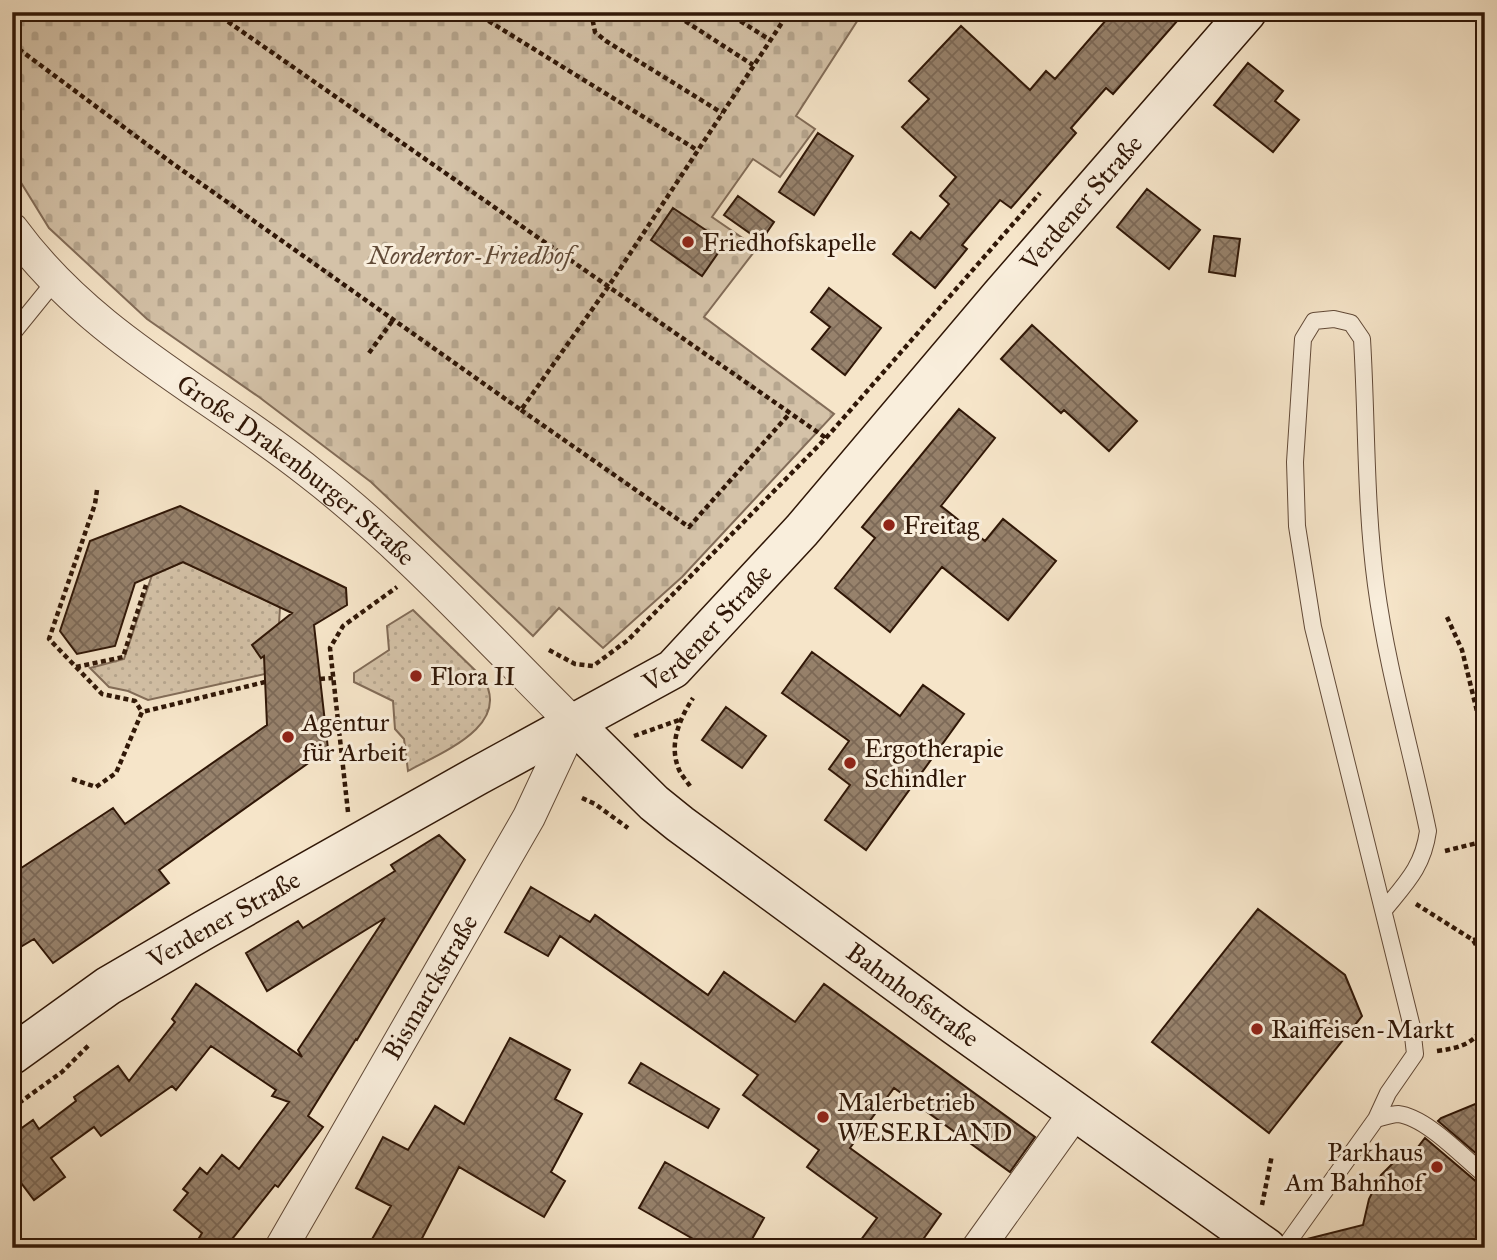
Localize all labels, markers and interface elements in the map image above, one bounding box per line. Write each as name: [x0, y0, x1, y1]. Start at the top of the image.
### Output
street label: Verdener Straße: [1013, 128, 1149, 278]
place label: Friedhofskapelle: [702, 226, 877, 258]
marker: Friedhofskapelle: [680, 234, 696, 250]
park label: Nordertor-Friedhof: [366, 239, 579, 271]
street label: Große Drakenburger Straße: [171, 367, 422, 572]
place label: Freitag: [903, 509, 980, 541]
marker: Freitag: [881, 517, 897, 533]
street label: Verdener Straße: [636, 557, 779, 699]
place label: Flora II: [430, 660, 516, 692]
marker: Flora II: [408, 668, 424, 684]
place label: Agentur für Arbeit: [301, 706, 407, 768]
marker: Agentur für Arbeit: [280, 729, 296, 745]
place label: Ergotherapie Schindler: [864, 732, 1004, 794]
marker: Ergotherapie Schindler: [842, 755, 858, 771]
street label: Verdener Straße: [141, 863, 306, 976]
street label: Bismarckstraße: [375, 908, 485, 1066]
street label: Bahnhofstraße: [840, 935, 986, 1054]
place label: Raiffeisen-Markt: [1271, 1013, 1455, 1045]
marker: Raiffeisen-Markt: [1249, 1021, 1265, 1037]
place label: Malerbetrieb WESERLAND: [837, 1086, 1012, 1148]
marker: Malerbetrieb WESERLAND: [815, 1109, 831, 1125]
place label: Parkhaus Am Bahnhof: [1284, 1136, 1427, 1198]
marker: Parkhaus Am Bahnhof: [1429, 1159, 1445, 1175]

